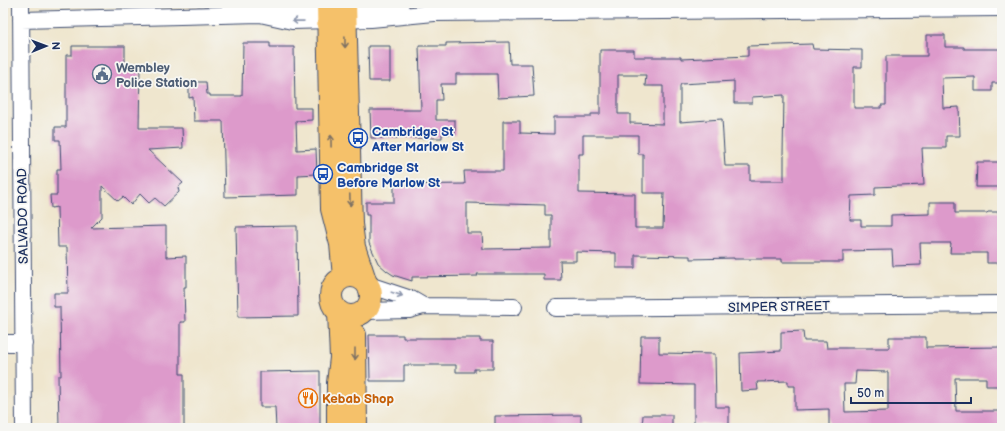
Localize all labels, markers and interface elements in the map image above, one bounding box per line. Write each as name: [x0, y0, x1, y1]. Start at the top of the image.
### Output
one-way arrow: [292, 17, 305, 25]
north arrow: [26, 26, 66, 66]
one-way arrow: [341, 35, 349, 48]
text: N: [49, 42, 62, 50]
place label: Wembley Police Station: [116, 60, 197, 91]
public building icon: Wembley Police Station: [91, 63, 113, 85]
place label: Cambridge St After Marlow St: [371, 124, 465, 155]
bus stop icon: Cambridge St After Marlow St: [347, 127, 369, 149]
one-way arrow: [327, 135, 334, 148]
place label: Cambridge St Before Marlow St: [337, 160, 441, 191]
bus stop icon: Cambridge St Before Marlow St: [312, 163, 334, 185]
street label: SALVADO ROAD: [14, 168, 32, 264]
one-way arrow: [346, 193, 353, 206]
one-way arrow: [390, 291, 403, 298]
street label: SIMPER STREET: [728, 298, 830, 316]
one-way arrow: [351, 347, 359, 360]
scale bar: [851, 379, 971, 405]
text: 50 m: [857, 386, 884, 401]
restaurant icon: Kebab Shop: [297, 387, 319, 409]
place label: Kebab Shop: [322, 391, 394, 407]

